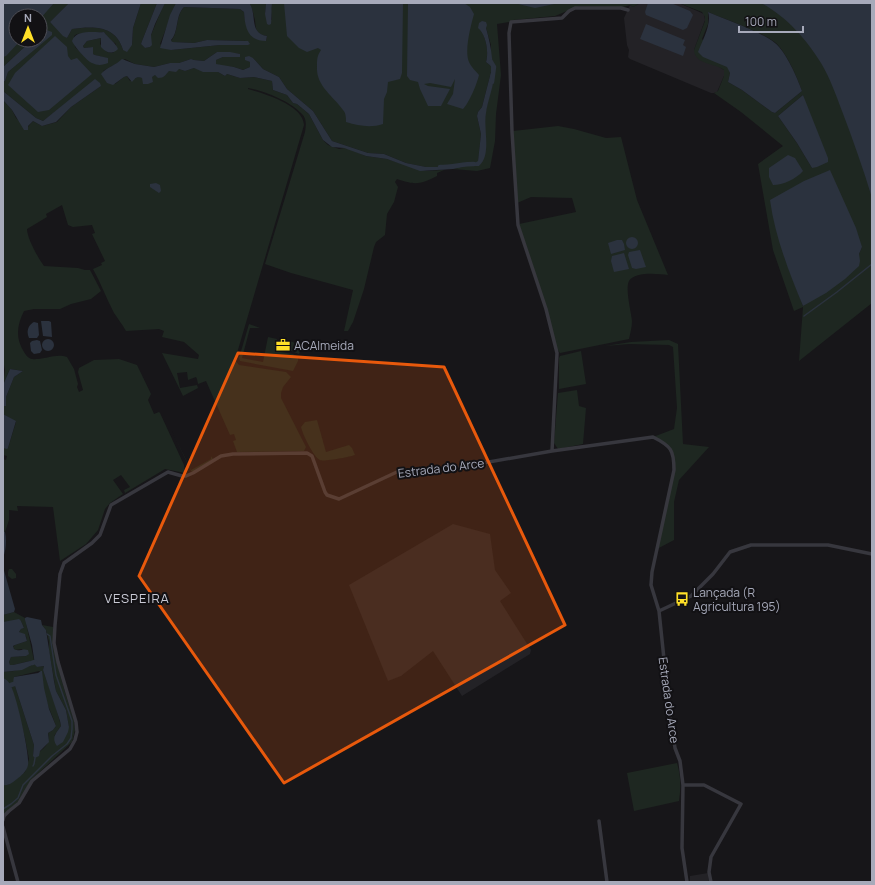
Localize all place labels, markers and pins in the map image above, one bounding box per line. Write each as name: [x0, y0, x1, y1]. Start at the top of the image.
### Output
office icon: ACAlmeida: [275, 337, 291, 353]
place label: ACAlmeida: [294, 337, 354, 354]
place label: Lançada (R Agricultura 195): [693, 584, 781, 615]
bus stop icon: Lançada (R Agricultura 195): [674, 591, 690, 607]

